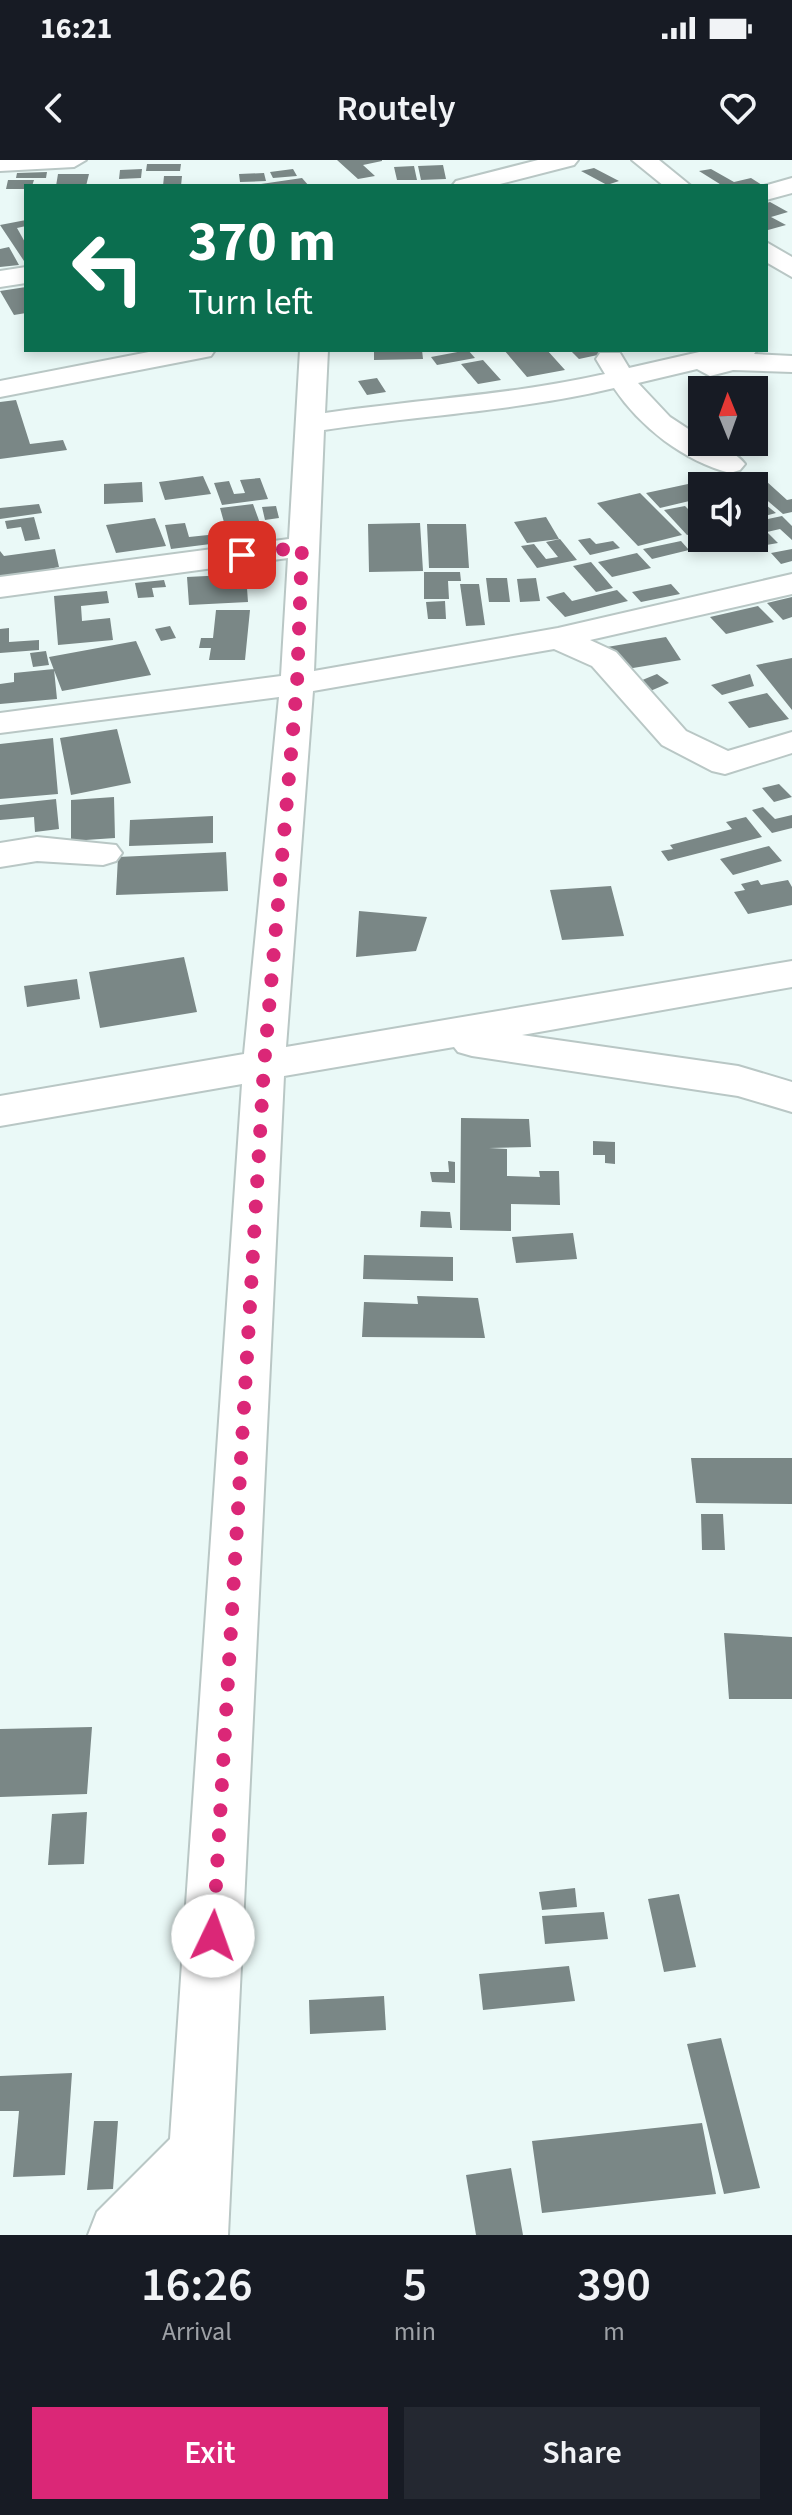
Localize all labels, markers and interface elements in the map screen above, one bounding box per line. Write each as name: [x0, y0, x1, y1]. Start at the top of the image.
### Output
text: 16:21: [40, 7, 112, 50]
text: Routely: [337, 83, 455, 134]
icon: back: [32, 86, 76, 130]
icon: heart: [716, 86, 760, 130]
text: 370 m: [188, 203, 336, 282]
icon: left: [56, 216, 160, 320]
text: Turn left: [188, 277, 313, 328]
north arrow: [688, 376, 768, 456]
map controls: [688, 376, 768, 552]
button: sound: [688, 472, 768, 552]
pin: [208, 521, 276, 589]
icon: arrive: [220, 533, 264, 577]
position arrow: [171, 1894, 255, 1978]
text: 16:26: [141, 2251, 253, 2319]
text: 5: [403, 2251, 427, 2319]
text: 390: [577, 2251, 651, 2319]
text: Arrival: [162, 2313, 232, 2350]
text: min: [394, 2313, 436, 2350]
text: m: [603, 2313, 625, 2350]
button: Exit: [32, 2407, 388, 2499]
button: Share: [404, 2407, 760, 2499]

